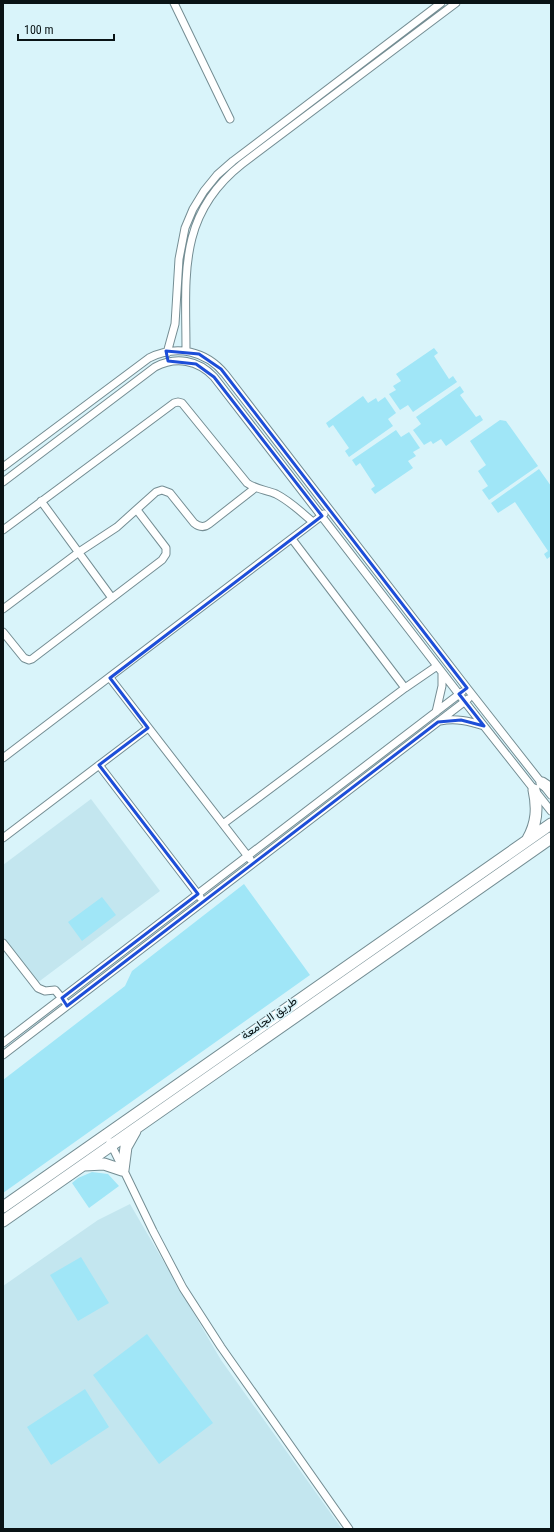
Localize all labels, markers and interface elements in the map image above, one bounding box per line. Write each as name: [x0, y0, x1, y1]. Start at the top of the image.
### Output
scale bar: [18, 16, 114, 42]
text: 100 m: [24, 23, 54, 37]
street label: طريق الجامعة: [238, 993, 300, 1043]

